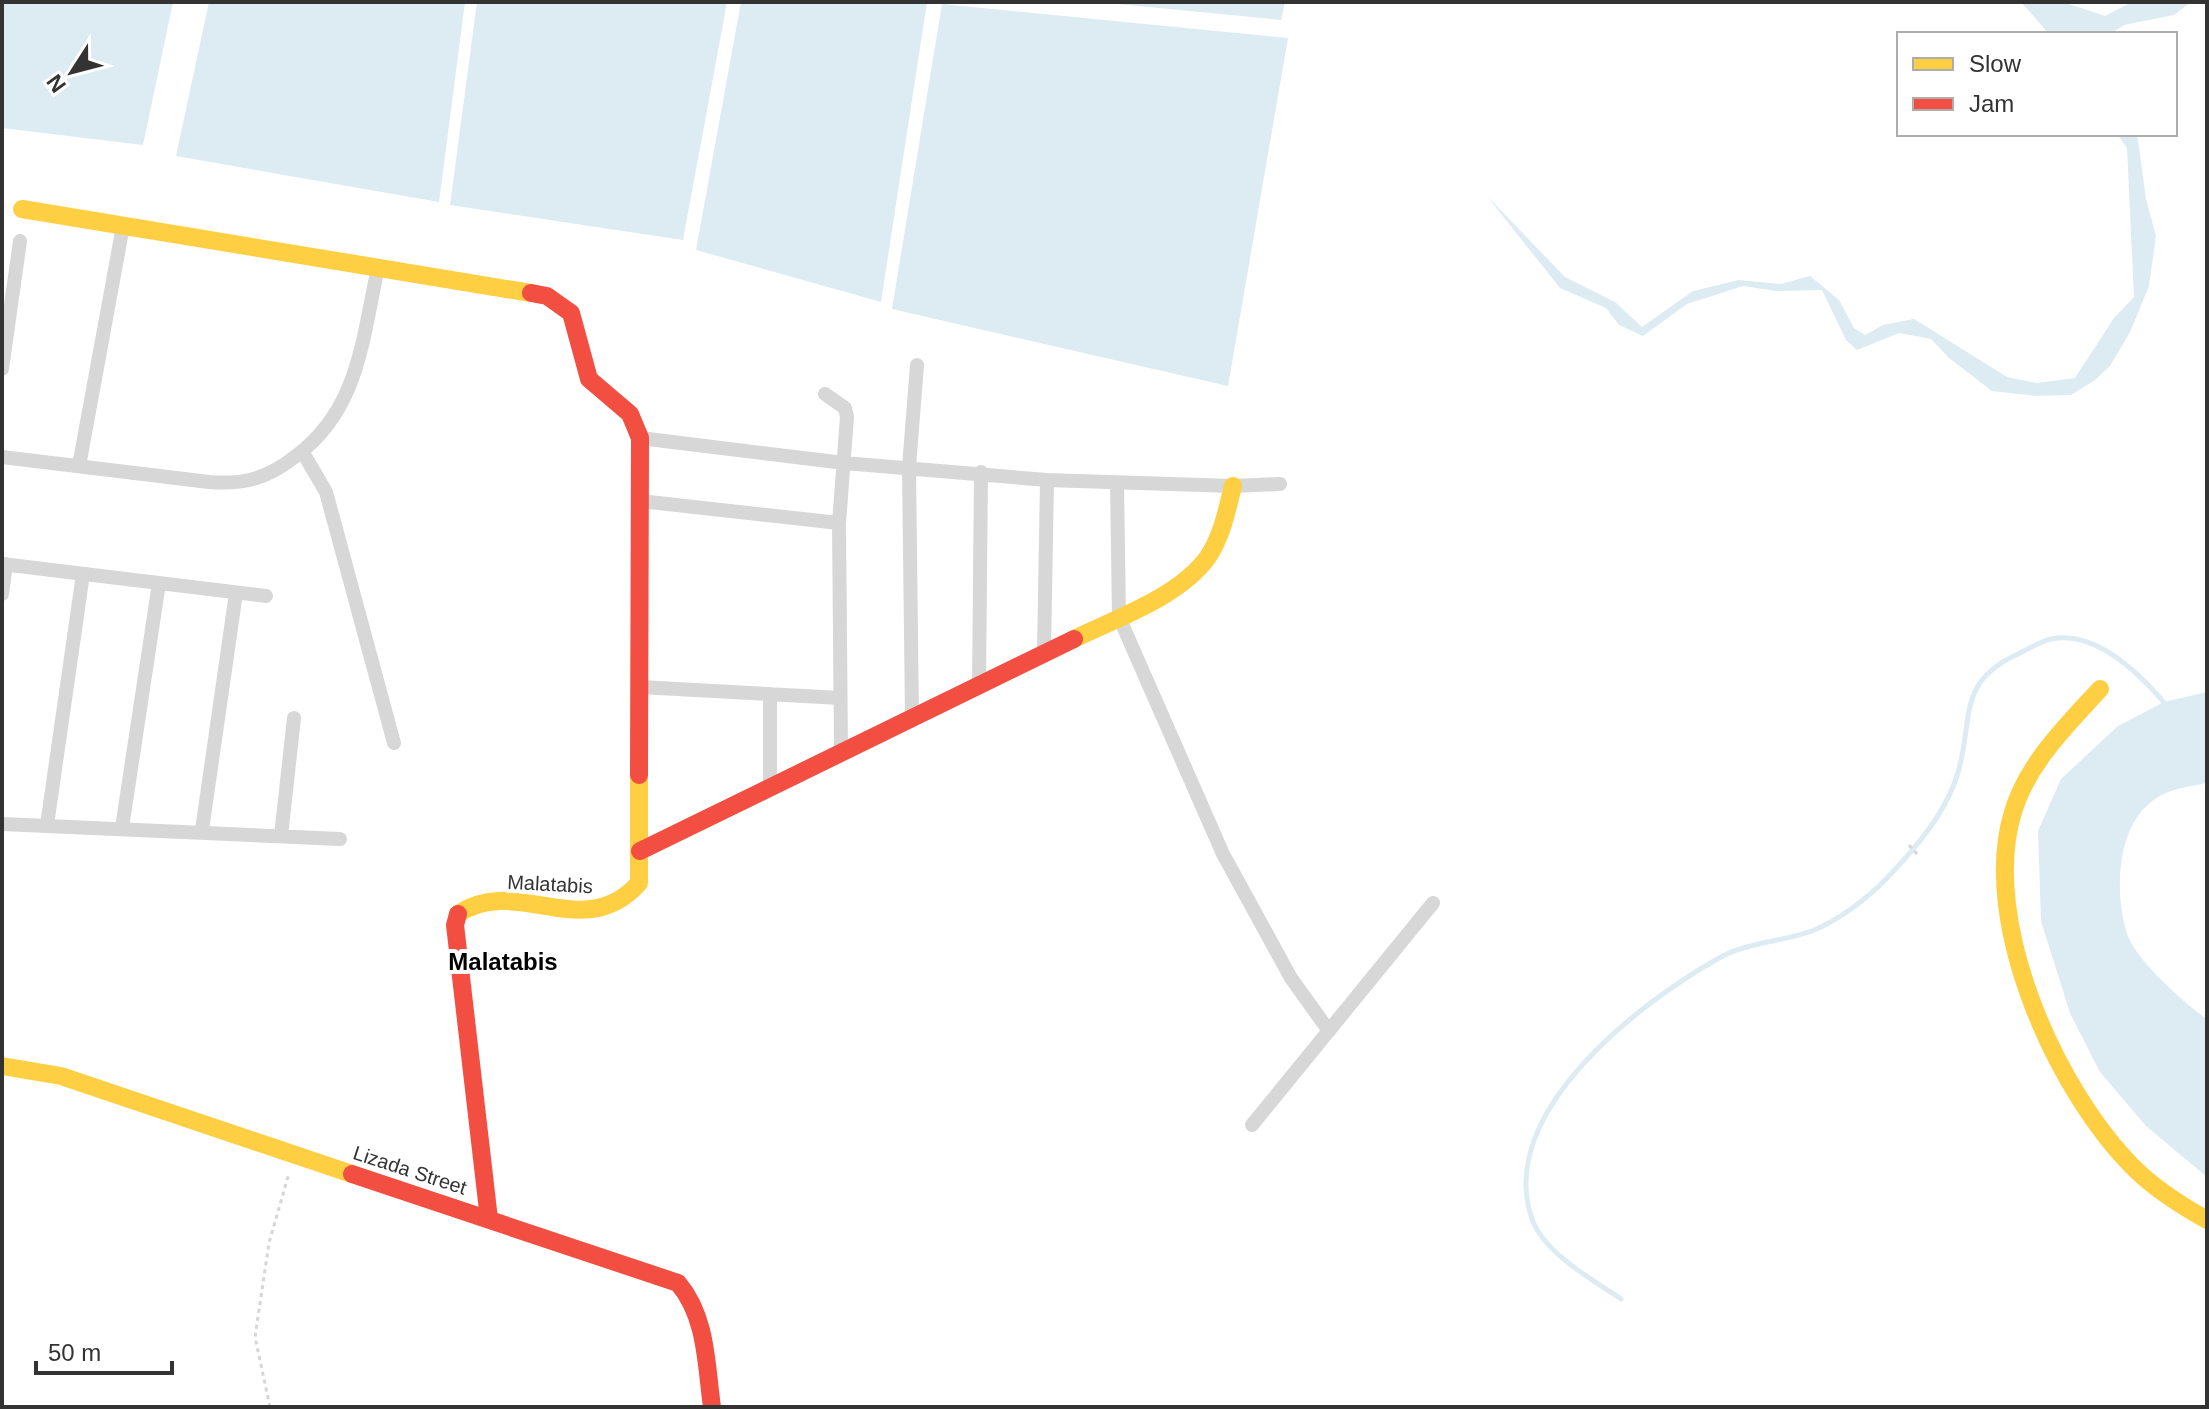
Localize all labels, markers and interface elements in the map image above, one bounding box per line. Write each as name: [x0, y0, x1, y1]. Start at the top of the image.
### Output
north arrow: [32, 32, 112, 112]
legend: [1897, 32, 2177, 136]
text: Slow: [1969, 50, 2022, 77]
text: N: [41, 70, 71, 97]
text: Jam: [1969, 90, 2014, 117]
street label: Malatabis: [507, 871, 593, 897]
district label: Malatabis: [448, 948, 558, 975]
street label: Lizada Street: [351, 1141, 470, 1199]
scale bar: [36, 1325, 172, 1375]
text: 50 m: [48, 1339, 101, 1366]

